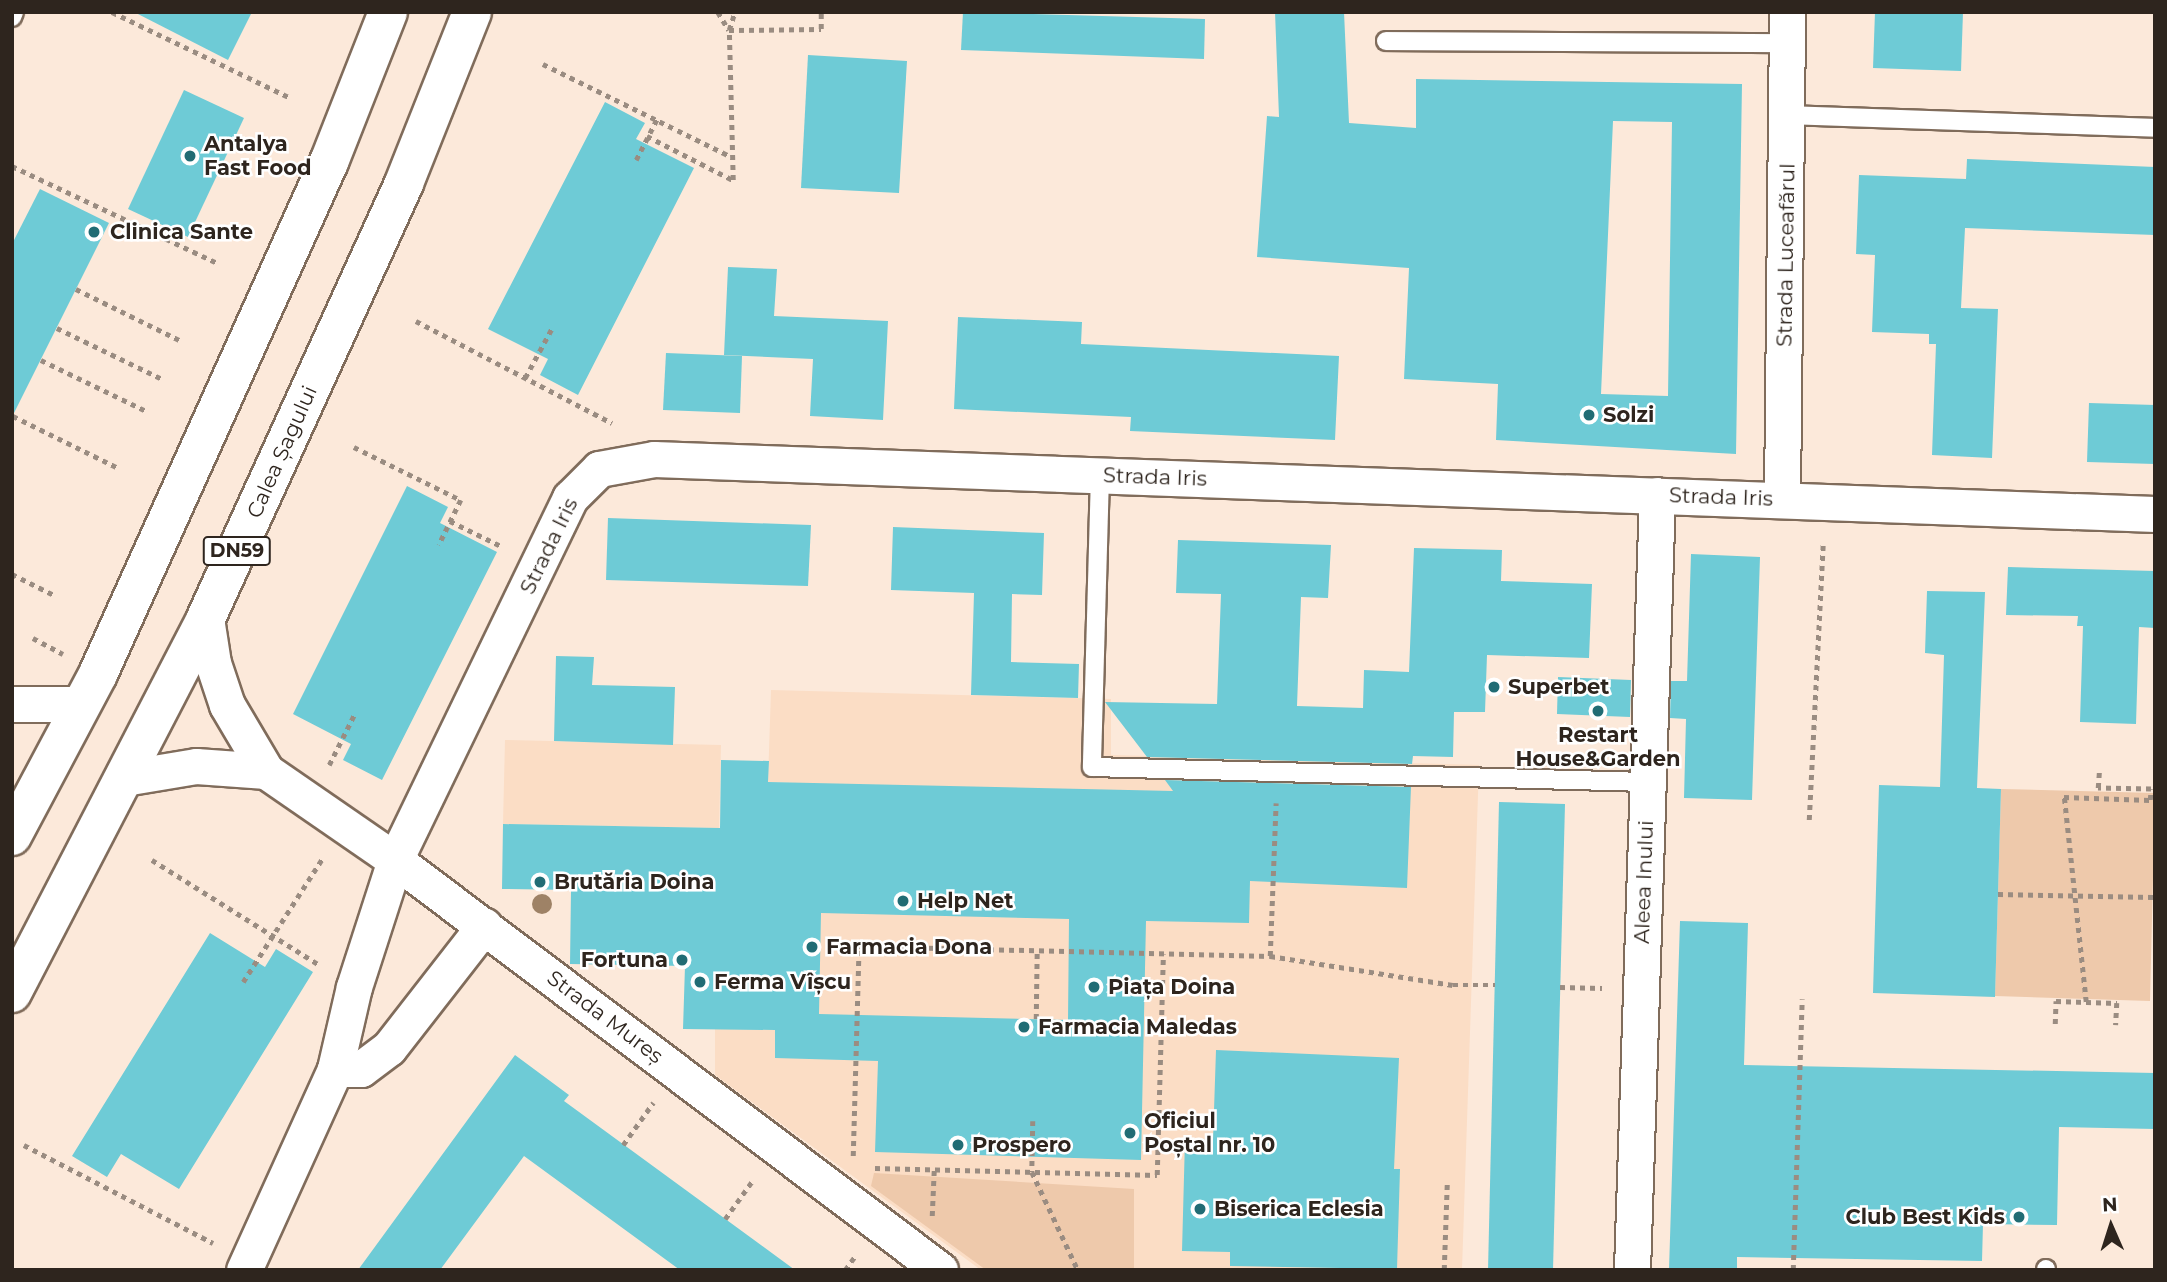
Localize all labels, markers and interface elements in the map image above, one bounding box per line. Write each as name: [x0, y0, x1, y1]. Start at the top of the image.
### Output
place label: Antalya Fast Food: [204, 131, 311, 181]
marker: Antalya Fast Food: [182, 148, 198, 164]
street label: Strada Luceafărul: [1772, 163, 1800, 347]
place label: Clinica Sante: [110, 219, 253, 245]
marker: Clinica Sante: [84, 222, 104, 242]
street label: Calea Șagului: [242, 382, 322, 522]
place label: Solzi: [1603, 402, 1654, 428]
marker: Solzi: [1581, 407, 1597, 423]
street label: Strada Iris: [1103, 463, 1207, 491]
street label: Strada Iris: [1669, 483, 1773, 511]
street label: Strada Iris: [515, 494, 583, 598]
road number: DN59: [202, 536, 272, 566]
place label: Superbet: [1508, 674, 1609, 700]
marker: Superbet: [1486, 679, 1502, 695]
marker: Restart House&Garden: [1590, 703, 1606, 719]
place label: Restart House&Garden: [1515, 722, 1681, 772]
street label: Aleea Inului: [1629, 820, 1659, 944]
place label: Brutăria Doina: [554, 869, 714, 895]
marker: Brutăria Doina: [532, 874, 548, 890]
place label: Help Net: [917, 888, 1013, 914]
marker: Help Net: [895, 893, 911, 909]
place label: Farmacia Dona: [826, 934, 992, 960]
marker: Farmacia Dona: [804, 939, 820, 955]
place label: Fortuna: [581, 947, 668, 973]
marker: Fortuna: [674, 952, 690, 968]
street label: Strada Mureș: [542, 965, 668, 1069]
place label: Ferma Vîșcu: [714, 969, 851, 995]
marker: Ferma Vîșcu: [692, 974, 708, 990]
place label: Piața Doina: [1108, 974, 1235, 1000]
marker: Piața Doina: [1086, 979, 1102, 995]
place label: Farmacia Maledas: [1038, 1014, 1237, 1040]
marker: Farmacia Maledas: [1016, 1019, 1032, 1035]
place label: Oficiul Poștal nr. 10: [1144, 1108, 1275, 1158]
marker: Oficiul Poștal nr. 10: [1122, 1125, 1138, 1141]
place label: Prospero: [972, 1132, 1071, 1158]
marker: Prospero: [950, 1137, 966, 1153]
north arrow: [2076, 1191, 2146, 1261]
text: N: [2102, 1193, 2118, 1216]
place label: Biserica Eclesia: [1214, 1196, 1384, 1222]
marker: Biserica Eclesia: [1192, 1201, 1208, 1217]
place label: Club Best Kids: [1846, 1204, 2005, 1230]
marker: Club Best Kids: [2011, 1209, 2027, 1225]

